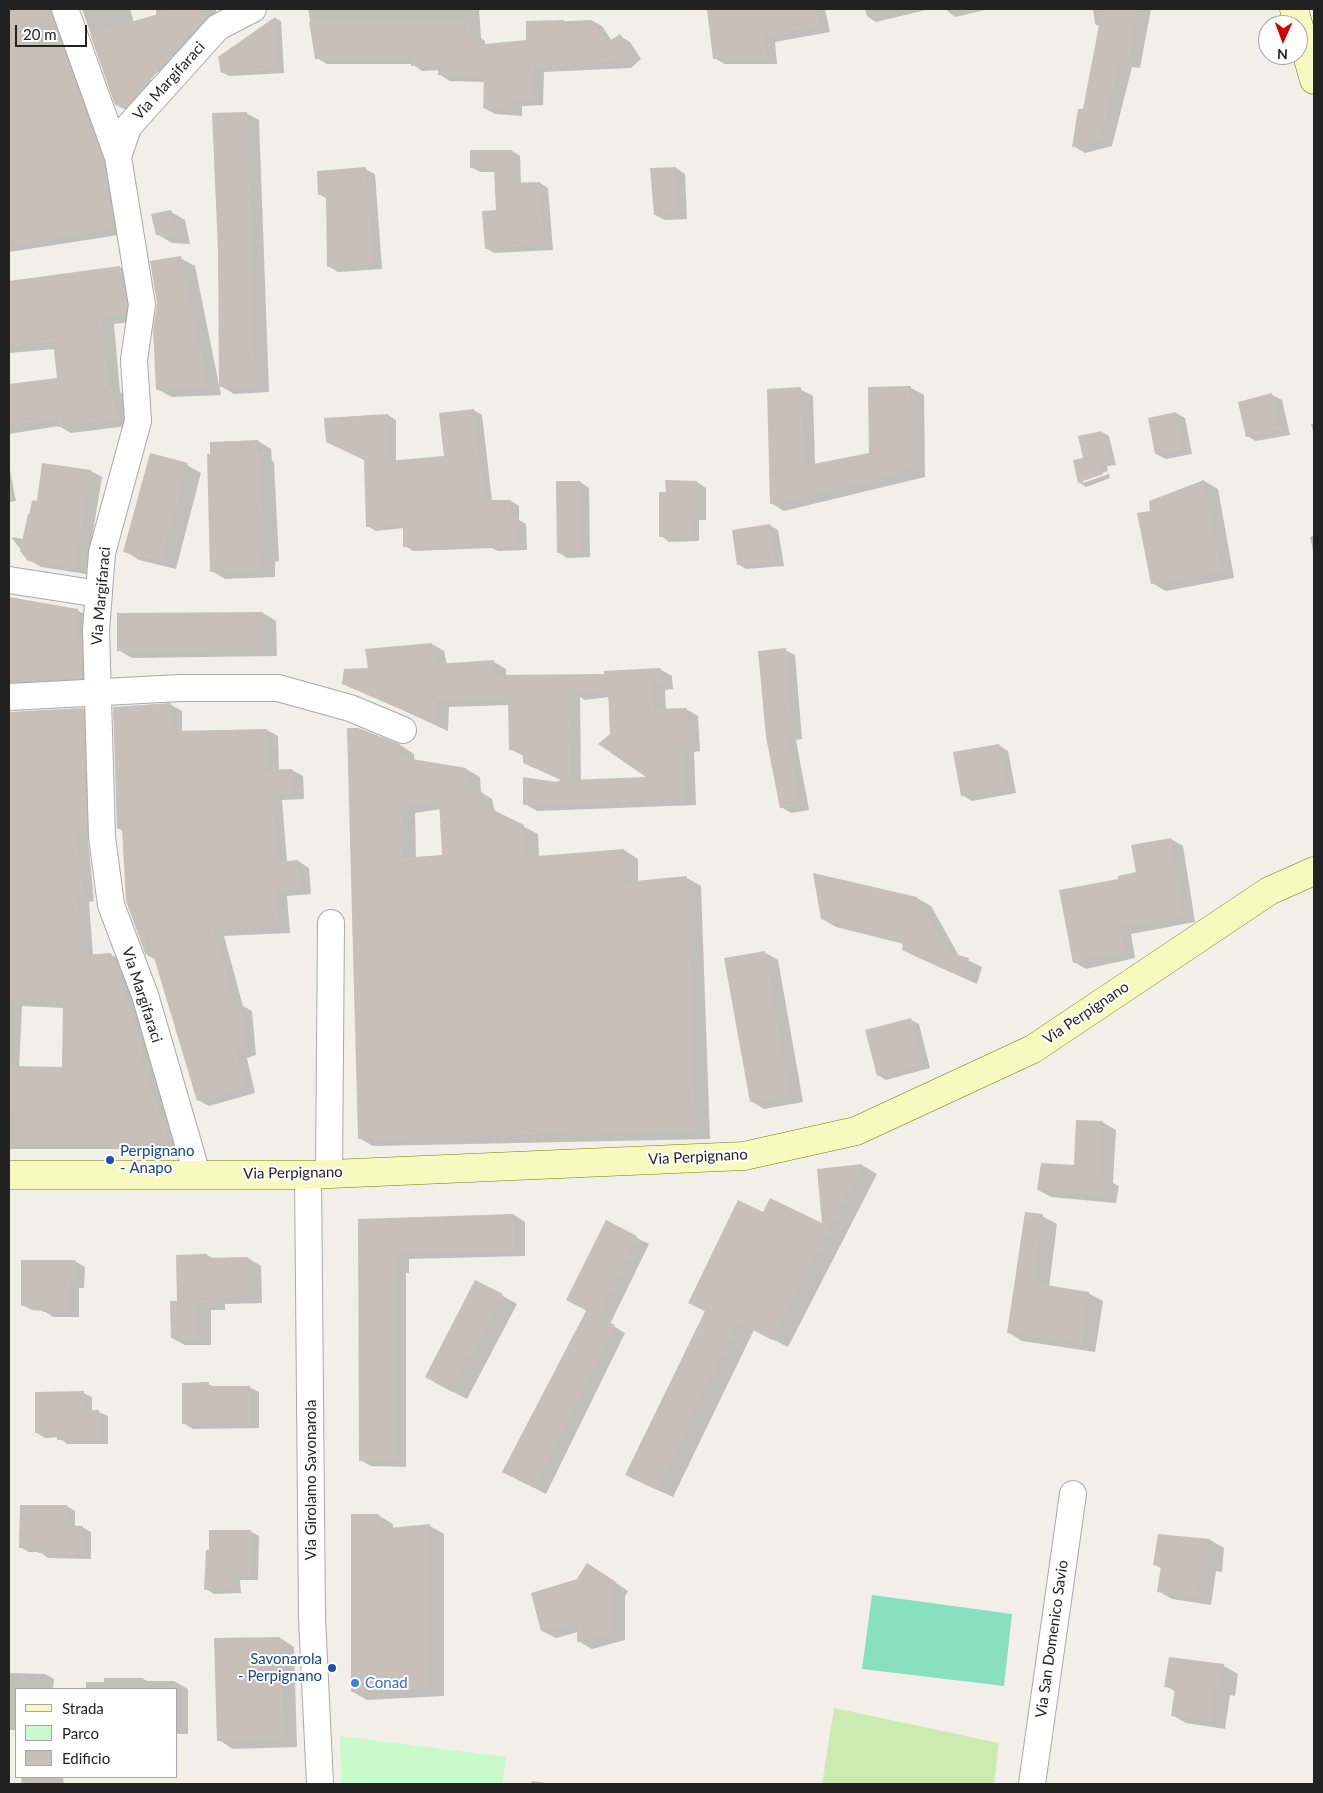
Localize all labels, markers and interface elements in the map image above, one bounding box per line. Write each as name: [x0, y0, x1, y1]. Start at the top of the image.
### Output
scale bar: [18, 15, 90, 47]
north arrow: [1258, 15, 1308, 65]
text: 20 m: [23, 25, 57, 43]
street label: Via Margifaraci: [129, 38, 209, 124]
text: N: [1277, 46, 1288, 63]
street label: Via Margifaraci: [88, 546, 114, 646]
street label: Via Margifaraci: [118, 945, 166, 1045]
street label: Via Perpignano: [1040, 978, 1132, 1048]
place label: Perpignano - Anapo: [120, 1142, 194, 1177]
street label: Via Perpignano: [648, 1145, 748, 1169]
marker: Perpignano - Anapo: [104, 1154, 116, 1166]
street label: Via Perpignano: [243, 1163, 343, 1183]
street label: Via Girolamo Savonarola: [302, 1400, 320, 1560]
street label: Via San Domenico Savio: [1032, 1559, 1072, 1719]
place label: Savonarola - Perpignano: [238, 1650, 322, 1685]
marker: Savonarola - Perpignano: [326, 1662, 338, 1674]
place label: Conad: [365, 1674, 408, 1692]
marker: Conad: [349, 1677, 361, 1689]
legend: [15, 1688, 178, 1778]
text: Strada: [62, 1699, 104, 1717]
text: Parco: [62, 1724, 99, 1742]
text: Edificio: [62, 1749, 110, 1767]

